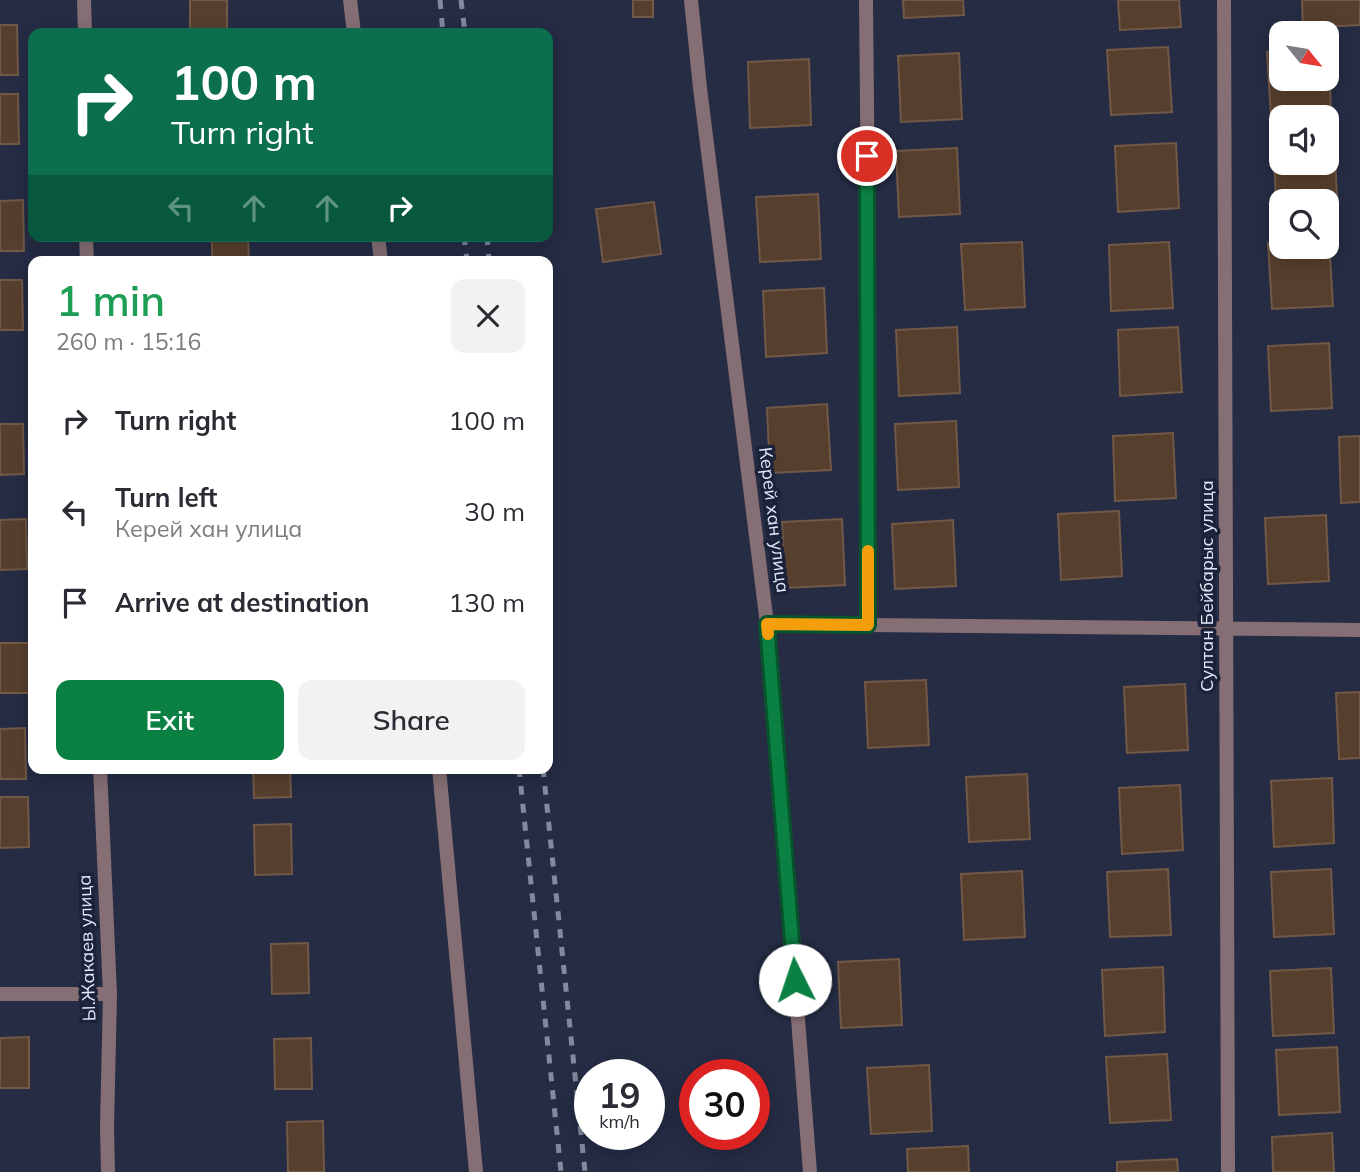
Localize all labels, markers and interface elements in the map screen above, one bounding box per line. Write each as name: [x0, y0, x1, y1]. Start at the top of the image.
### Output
north arrow: [1269, 21, 1339, 91]
map controls: [1269, 21, 1339, 259]
text: 100 m: [171, 51, 317, 112]
icon: right: [56, 56, 147, 147]
button: sound: [1269, 105, 1339, 175]
text: Turn right: [171, 112, 314, 152]
pin: [837, 126, 897, 186]
icon: arrive: [848, 137, 886, 175]
icon: left: [162, 189, 200, 227]
icon: ahead: [235, 189, 273, 227]
icon: ahead: [308, 189, 346, 227]
icon: right: [381, 189, 419, 227]
button: search: [1269, 189, 1339, 259]
text: 1 min: [56, 274, 165, 327]
button: close: [451, 279, 525, 353]
text: 260 m · 15:16: [56, 327, 201, 356]
icon: right: [56, 402, 94, 440]
text: Turn right: [115, 404, 236, 437]
text: 100 m: [449, 404, 525, 437]
street label: Керей хан улица: [754, 446, 795, 594]
street label: Султан Бейбарыс улица: [1195, 480, 1218, 692]
text: Turn left: [115, 481, 217, 514]
icon: left: [56, 493, 94, 531]
text: 30 m: [464, 495, 525, 528]
text: Керей хан улица: [115, 514, 302, 543]
icon: arrive: [56, 584, 94, 622]
text: Arrive at destination: [115, 586, 370, 619]
text: 130 m: [449, 586, 525, 619]
button: Exit: [56, 680, 284, 760]
button: Share: [298, 680, 525, 760]
street label: Ы.Жакаев улица: [72, 874, 101, 1022]
position arrow: [758, 943, 832, 1017]
speed limit sign: 30: [679, 1059, 770, 1150]
text: 19: [598, 1073, 641, 1117]
text: km/h: [599, 1110, 640, 1133]

